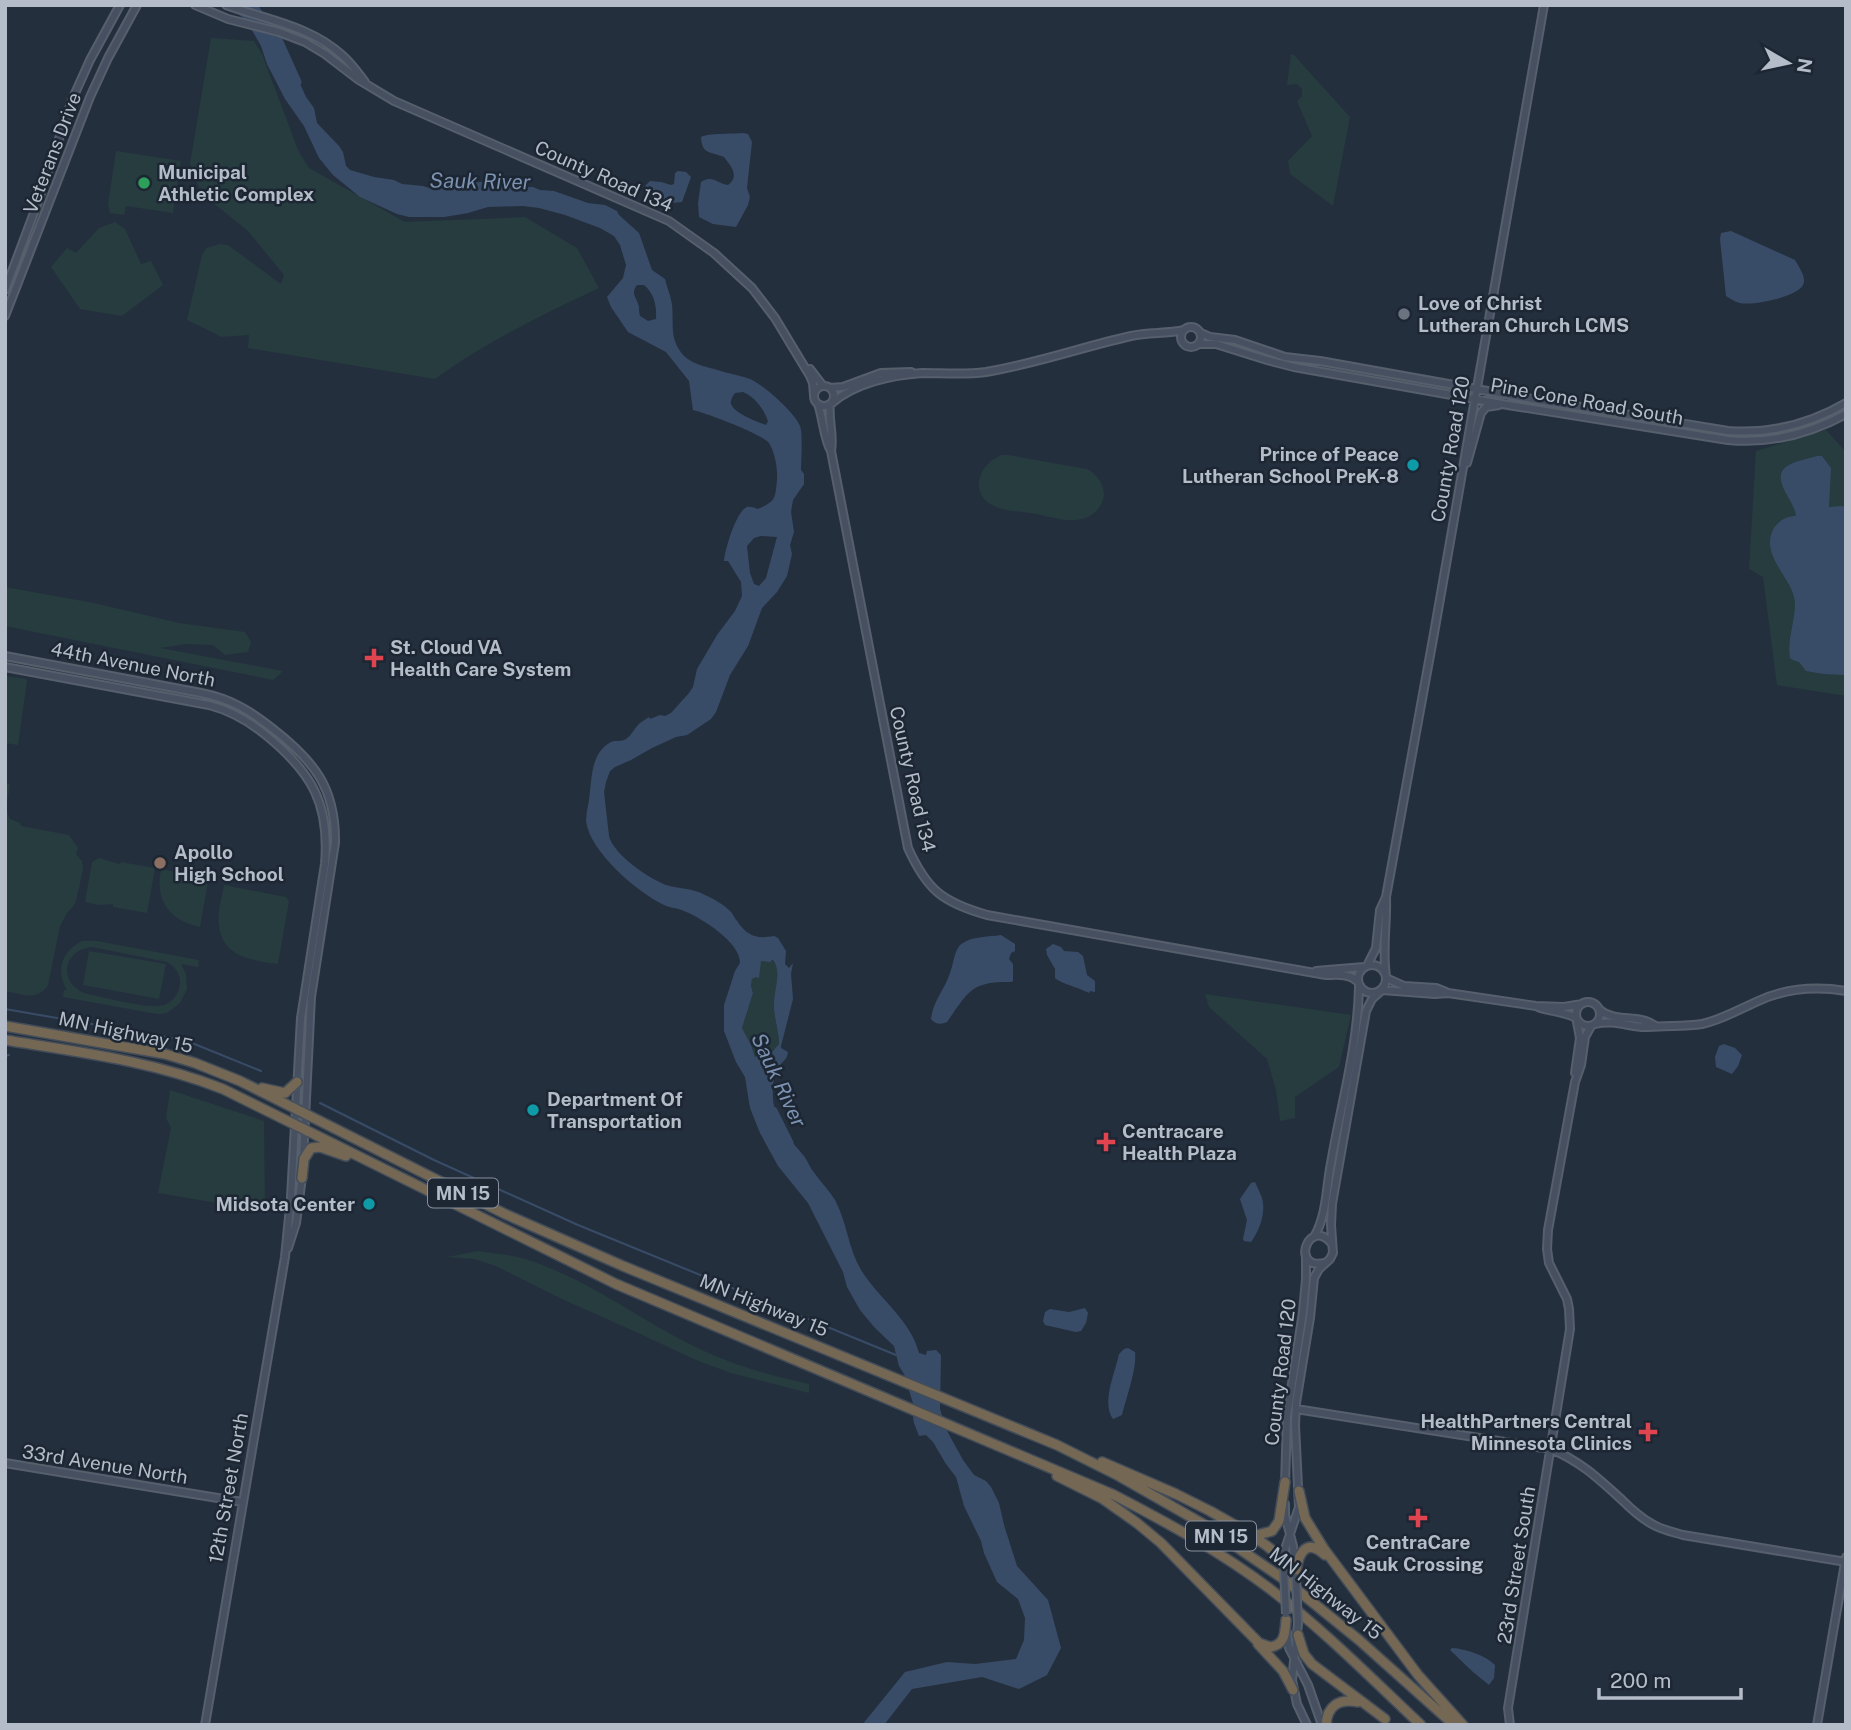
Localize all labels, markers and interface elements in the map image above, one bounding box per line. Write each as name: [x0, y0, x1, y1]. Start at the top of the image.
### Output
north arrow: [1753, 28, 1823, 98]
text: N: [1793, 57, 1817, 75]
street label: Veterans Drive: [19, 89, 85, 217]
street label: County Road 134: [532, 136, 676, 216]
place label: Municipal Athletic Complex: [158, 161, 314, 205]
water label: Sauk River: [429, 168, 532, 194]
marker: Municipal Athletic Complex: [136, 175, 152, 191]
place label: Love of Christ Lutheran Church LCMS: [1418, 292, 1629, 336]
marker: Love of Christ Lutheran Church LCMS: [1396, 306, 1412, 322]
street label: Pine Cone Road South: [1489, 373, 1685, 429]
street label: County Road 120: [1426, 374, 1474, 524]
place label: Prince of Peace Lutheran School PreK-8: [1182, 443, 1399, 487]
marker: Prince of Peace Lutheran School PreK-8: [1405, 457, 1421, 473]
place label: St. Cloud VA Health Care System: [390, 636, 571, 680]
street label: 44th Avenue North: [49, 637, 217, 691]
marker: St. Cloud VA Health Care System: [364, 648, 384, 668]
street label: County Road 134: [886, 704, 940, 854]
place label: Apollo High School: [174, 841, 284, 885]
marker: Apollo High School: [152, 855, 168, 871]
street label: MN Highway 15: [57, 1007, 195, 1057]
water label: Sauk River: [746, 1029, 812, 1132]
place label: Department Of Transportation: [547, 1088, 683, 1132]
marker: Department Of Transportation: [525, 1102, 541, 1118]
place label: Centracare Health Plaza: [1122, 1120, 1237, 1164]
marker: Centracare Health Plaza: [1096, 1132, 1116, 1152]
road number: MN 15: [428, 1178, 498, 1208]
place label: Midsota Center: [215, 1193, 355, 1215]
marker: Midsota Center: [361, 1196, 377, 1212]
street label: MN Highway 15: [696, 1269, 832, 1341]
street label: County Road 120: [1260, 1297, 1300, 1447]
place label: HealthPartners Central Minnesota Clinics: [1420, 1410, 1632, 1454]
street label: 12th Street North: [204, 1411, 252, 1565]
marker: HealthPartners Central Minnesota Clinics: [1638, 1422, 1658, 1442]
street label: 33rd Avenue North: [21, 1440, 189, 1488]
street label: 23rd Street South: [1493, 1485, 1539, 1645]
marker: CentraCare Sauk Crossing: [1408, 1508, 1428, 1528]
road number: MN 15: [1186, 1521, 1256, 1550]
place label: CentraCare Sauk Crossing: [1352, 1531, 1484, 1575]
street label: MN Highway 15: [1265, 1542, 1387, 1644]
scale bar: [1599, 1656, 1741, 1700]
text: 200 m: [1610, 1668, 1671, 1693]

